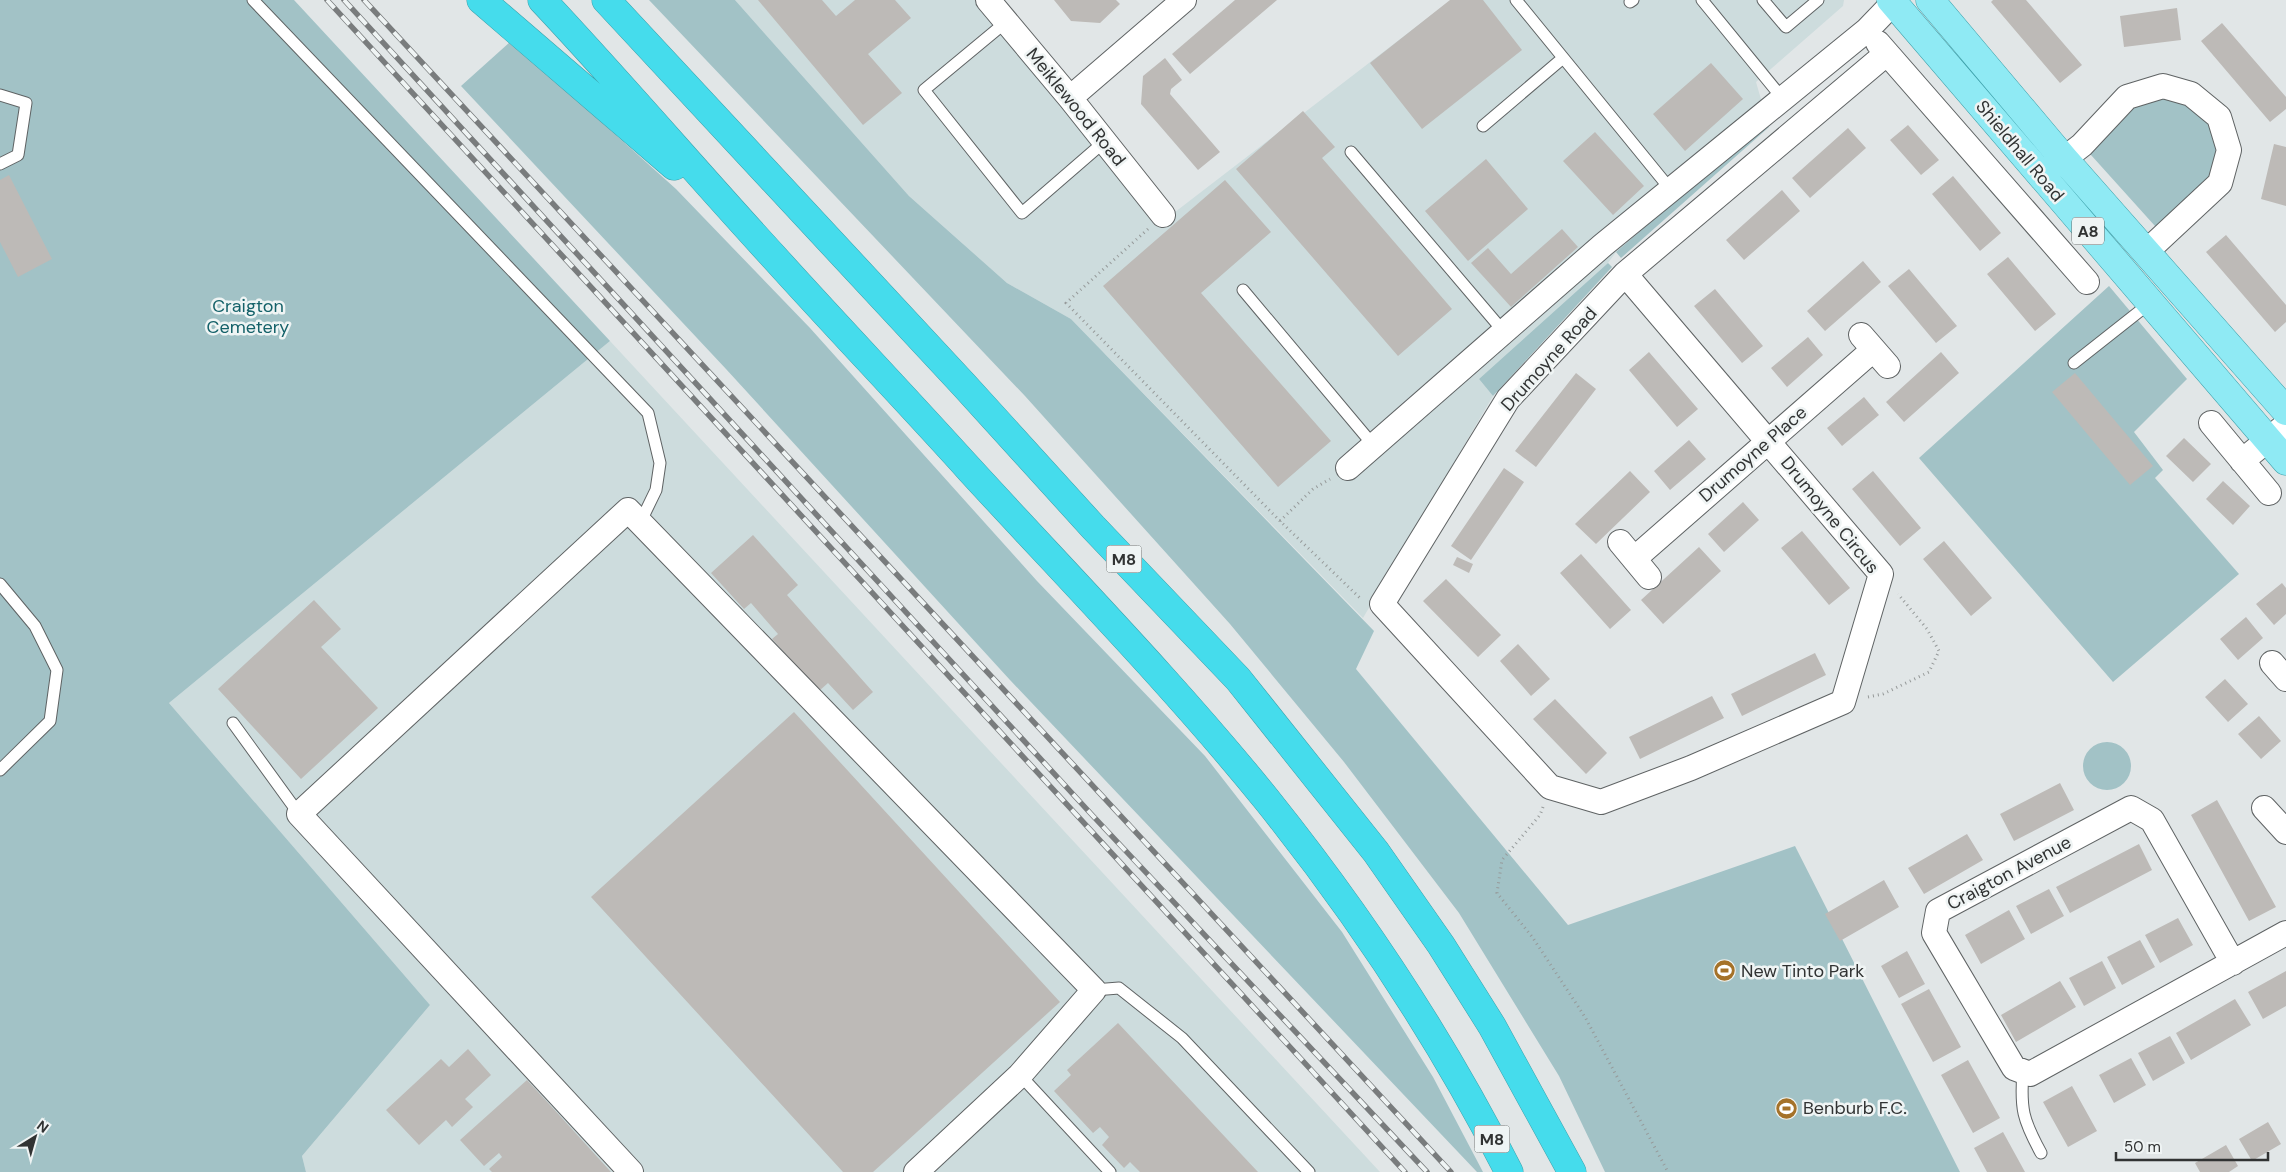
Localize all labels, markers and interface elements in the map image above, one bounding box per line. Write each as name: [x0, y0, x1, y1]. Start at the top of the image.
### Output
street label: Meiklewood Road: [1021, 43, 1131, 171]
street label: Shieldhall Road: [1970, 95, 2070, 207]
road number: A8: [2072, 218, 2104, 245]
park label: Craigton Cemetery: [207, 294, 289, 339]
street label: Drumoyne Road: [1496, 302, 1602, 416]
street label: Drumoyne Place: [1694, 401, 1812, 507]
street label: Drumoyne Circus: [1775, 452, 1885, 578]
road number: M8: [1106, 546, 1142, 572]
street label: Craigton Avenue: [1943, 830, 2075, 916]
sports icon: New Tinto Park: [1713, 959, 1737, 983]
place label: New Tinto Park: [1741, 959, 1864, 983]
sports icon: Benburb F.C.: [1775, 1096, 1799, 1120]
place label: Benburb F.C.: [1803, 1096, 1907, 1120]
north arrow: [10, 1112, 60, 1162]
text: N: [33, 1116, 52, 1137]
road number: M8: [1474, 1126, 1510, 1152]
scale bar: [2116, 1130, 2268, 1162]
text: 50 m: [2124, 1137, 2161, 1157]

